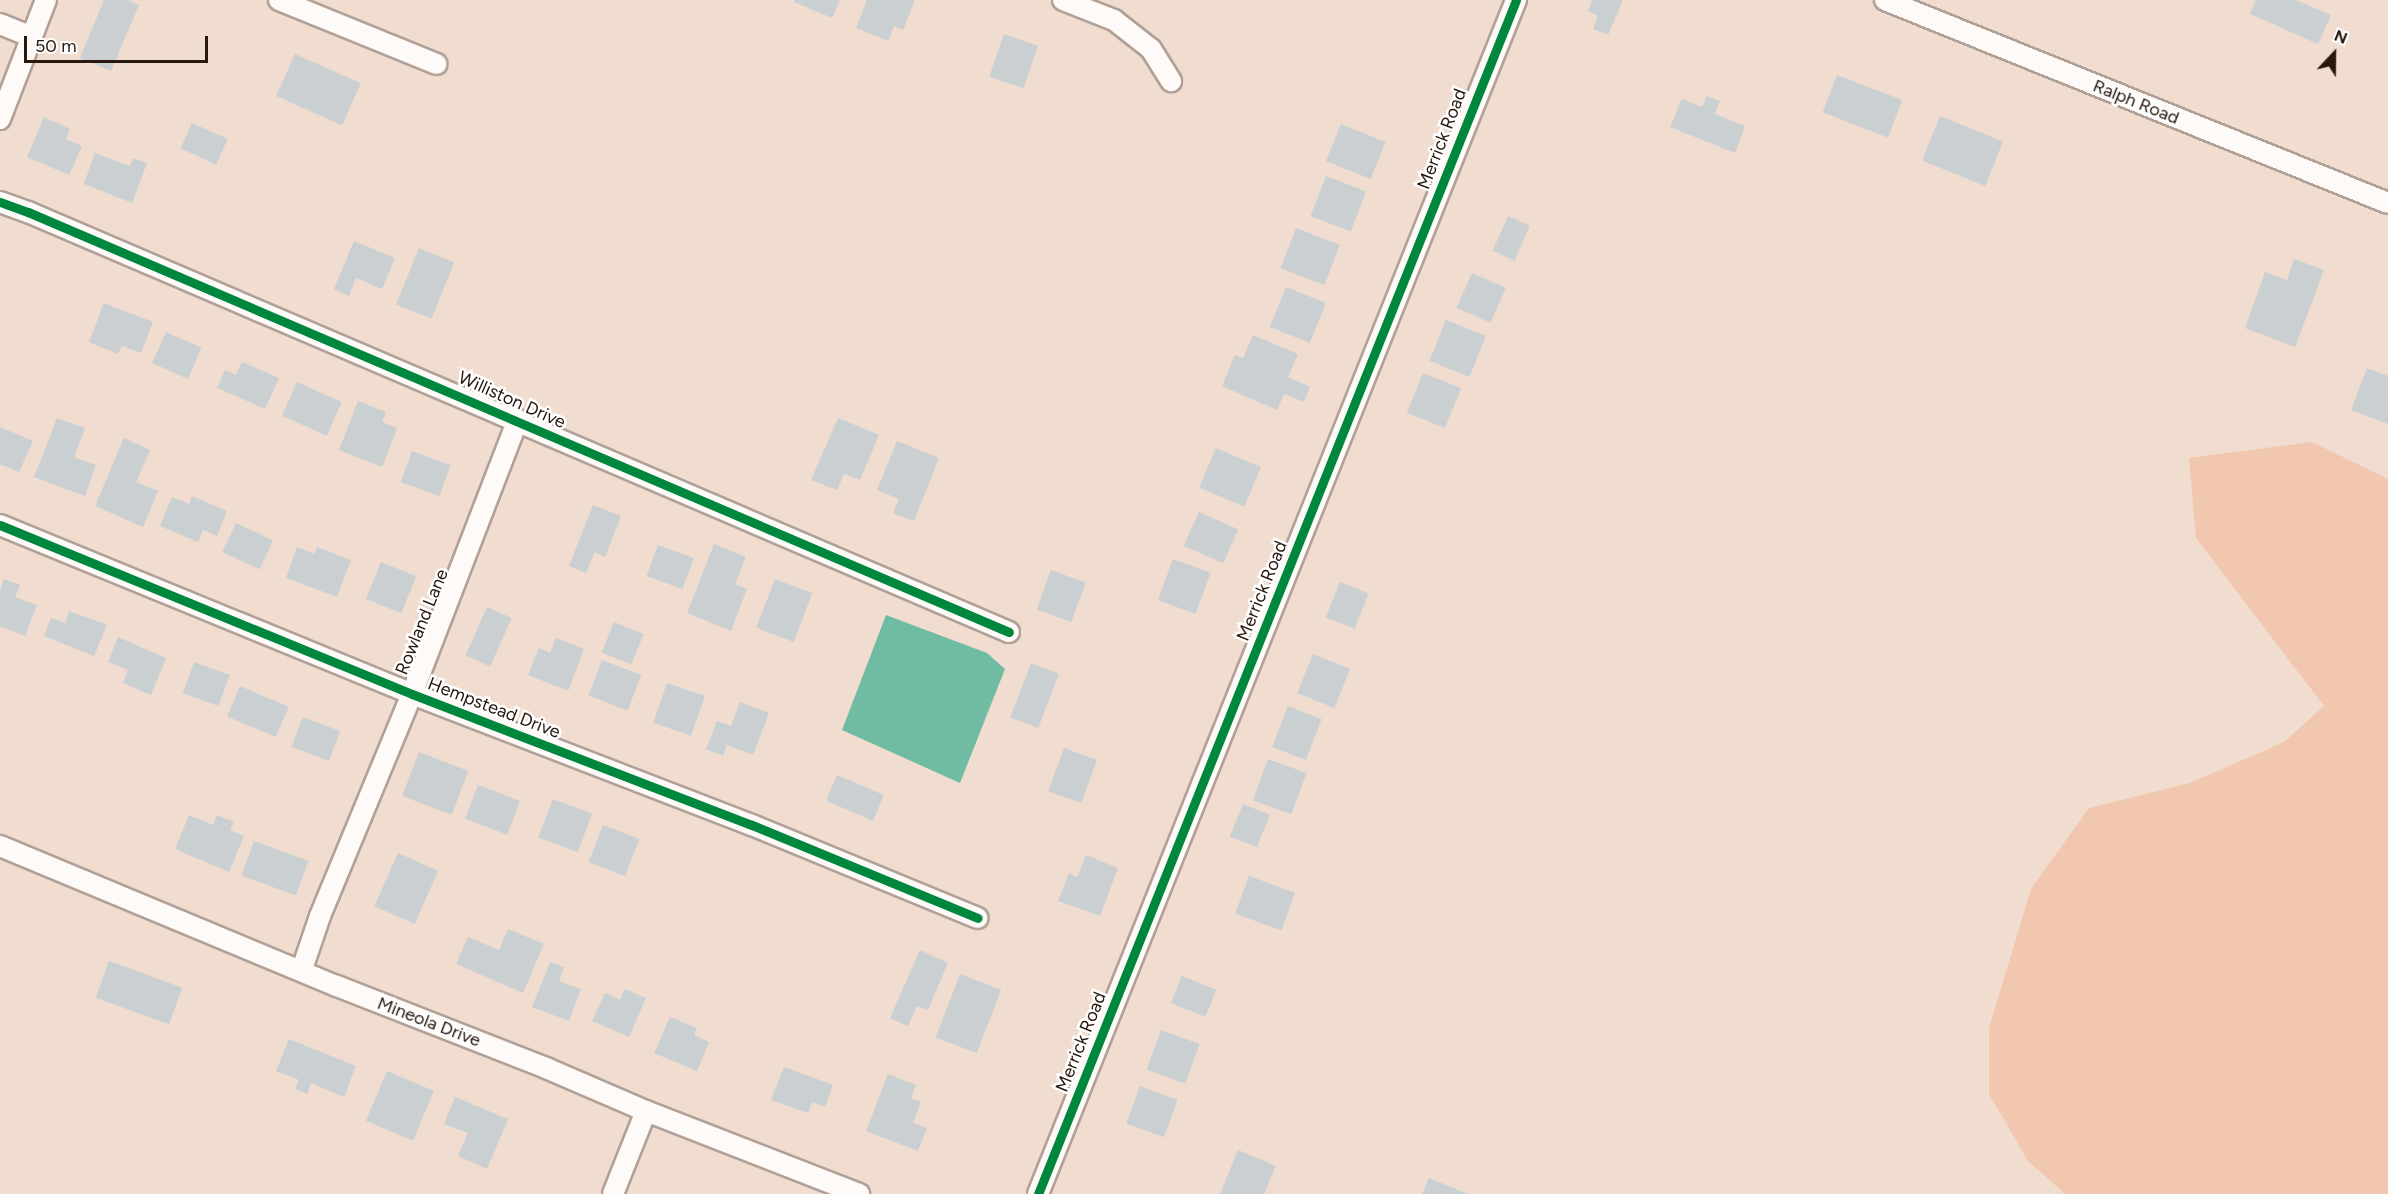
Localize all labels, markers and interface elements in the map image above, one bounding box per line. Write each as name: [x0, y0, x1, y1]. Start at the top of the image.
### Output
scale bar: [27, 24, 212, 62]
north arrow: [2304, 24, 2364, 84]
text: N: [2332, 26, 2350, 48]
text: 50 m: [35, 35, 77, 57]
street label: Ralph Road: [2090, 75, 2182, 129]
street label: Merrick Road: [1413, 86, 1471, 192]
street label: Williston Drive: [455, 367, 569, 433]
street label: Merrick Road: [1232, 538, 1292, 644]
street label: Rowland Lane: [391, 566, 453, 678]
street label: Hempstead Drive: [425, 673, 563, 743]
street label: Merrick Road: [1051, 989, 1111, 1095]
street label: Mineola Drive: [374, 992, 484, 1052]

